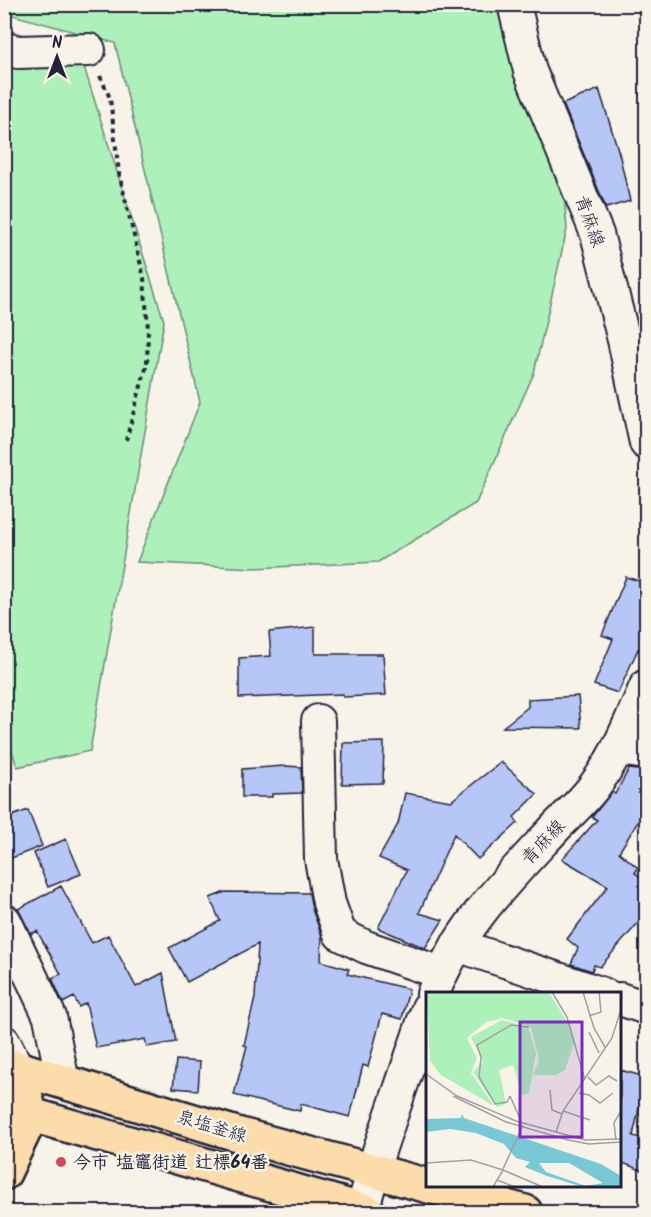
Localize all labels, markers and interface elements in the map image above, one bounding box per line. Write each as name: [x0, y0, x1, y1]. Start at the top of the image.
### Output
north arrow: [27, 27, 87, 87]
text: N: [52, 31, 62, 56]
street label: 青麻線: [566, 191, 611, 252]
street label: 青麻線: [515, 813, 573, 873]
inset map: [426, 992, 621, 1187]
street label: 泉塩釜線: [173, 1103, 250, 1152]
place label: 今市 塩竈街道 辻標64番: [73, 1149, 268, 1178]
marker: 今市 塩竈街道 辻標64番: [54, 1155, 68, 1169]

